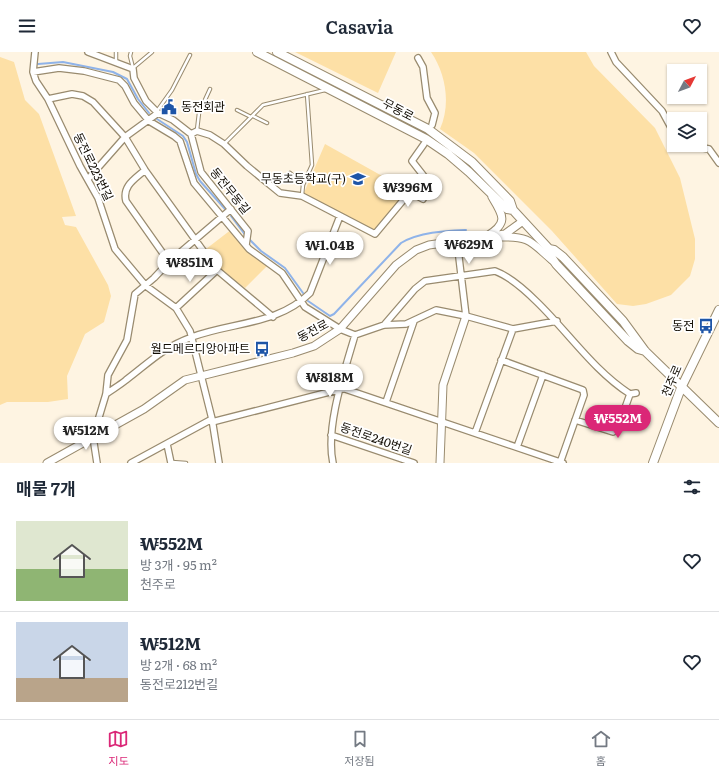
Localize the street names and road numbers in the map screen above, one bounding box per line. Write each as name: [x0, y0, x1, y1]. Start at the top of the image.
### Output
street label: 무동로: [380, 93, 417, 125]
street label: 동전로223번길: [70, 129, 118, 204]
street label: 동전무동길: [206, 163, 255, 217]
street label: 동전로: [294, 314, 331, 346]
street label: 천주로: [656, 362, 686, 399]
street label: 동전로240번길: [338, 417, 415, 459]

